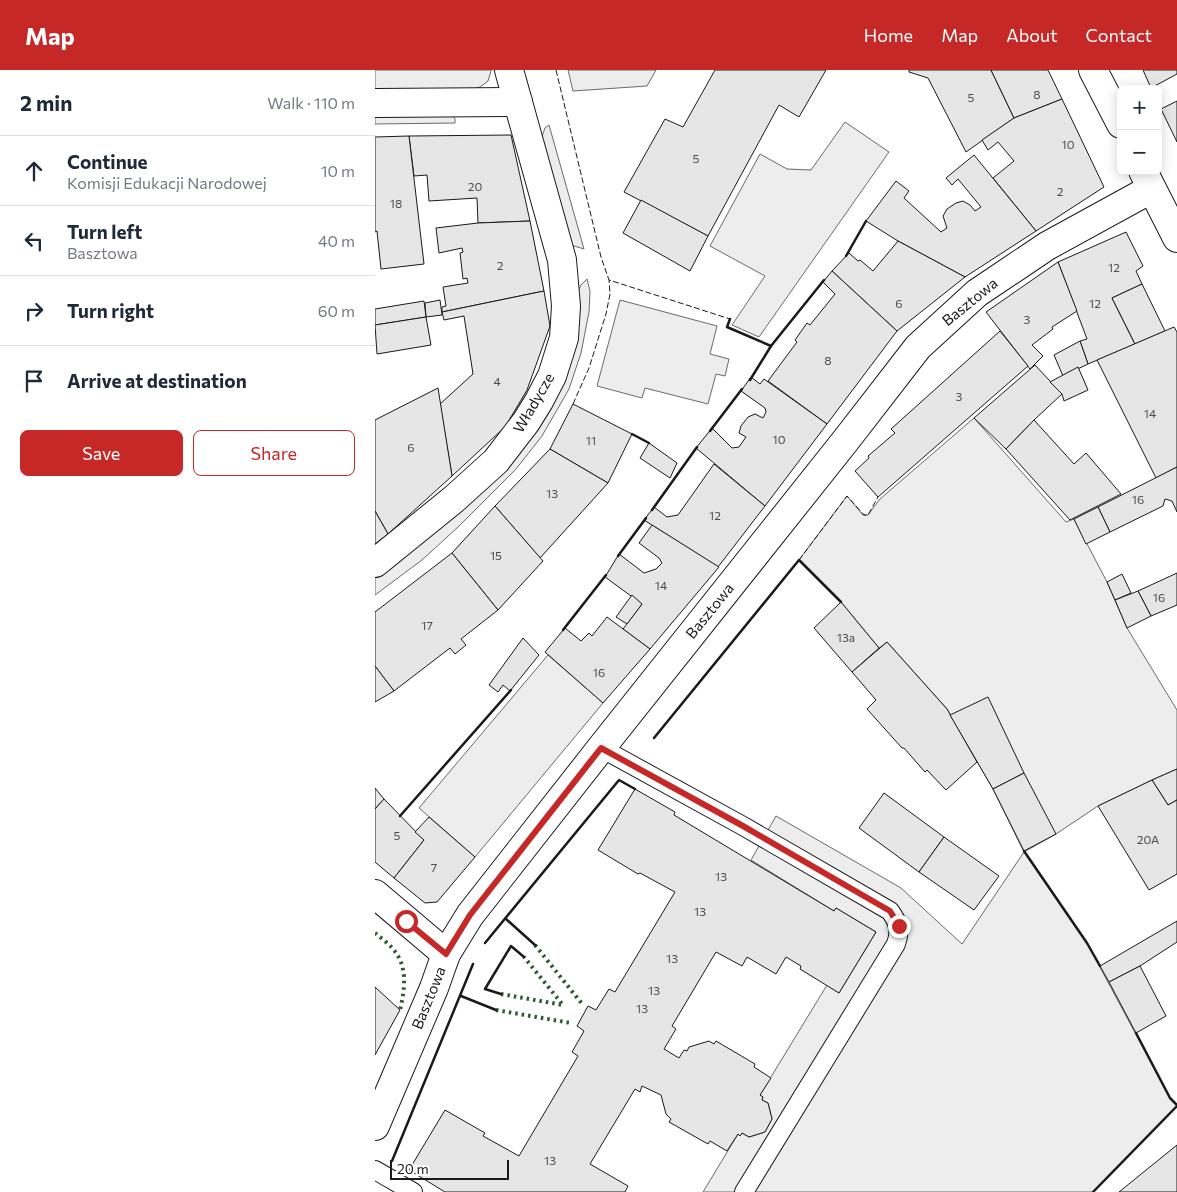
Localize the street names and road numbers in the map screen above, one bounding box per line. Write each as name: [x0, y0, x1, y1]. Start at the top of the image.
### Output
street label: Basztowa: [938, 273, 1001, 329]
street label: Władycze: [509, 369, 558, 436]
street label: Basztowa: [681, 579, 737, 642]
street label: Basztowa: [407, 964, 449, 1032]

